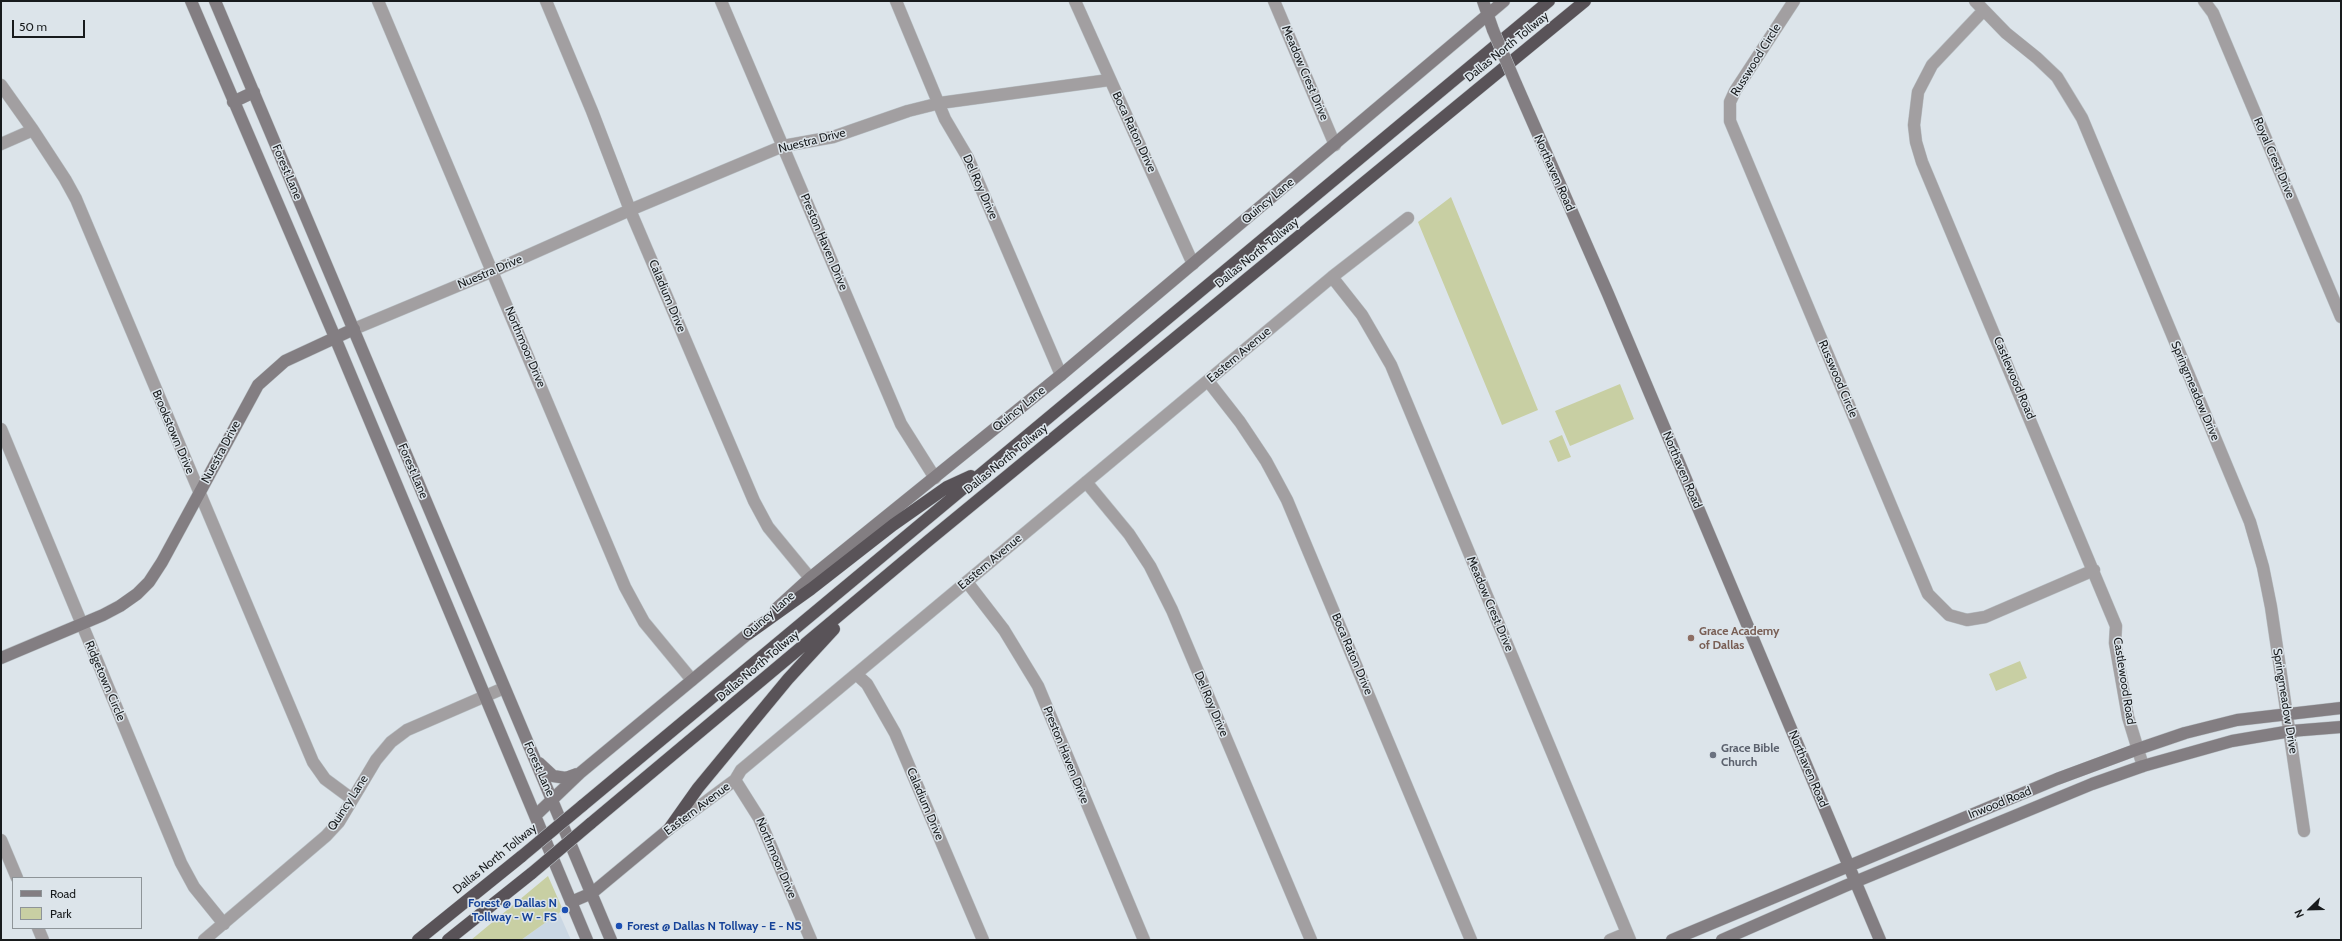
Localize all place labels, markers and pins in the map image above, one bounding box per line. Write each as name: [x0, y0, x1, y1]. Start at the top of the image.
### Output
place label: Grace Academy of Dallas: [1699, 624, 1780, 652]
marker: Grace Academy of Dallas: [1686, 633, 1696, 643]
place label: Grace Bible Church: [1721, 741, 1779, 769]
marker: Grace Bible Church: [1708, 750, 1718, 760]
place label: Forest @ Dallas N Tollway - W - FS: [468, 896, 557, 924]
marker: Forest @ Dallas N Tollway - W - FS: [560, 905, 570, 915]
place label: Forest @ Dallas N Tollway - E - NS: [627, 919, 802, 933]
marker: Forest @ Dallas N Tollway - E - NS: [614, 921, 624, 931]

